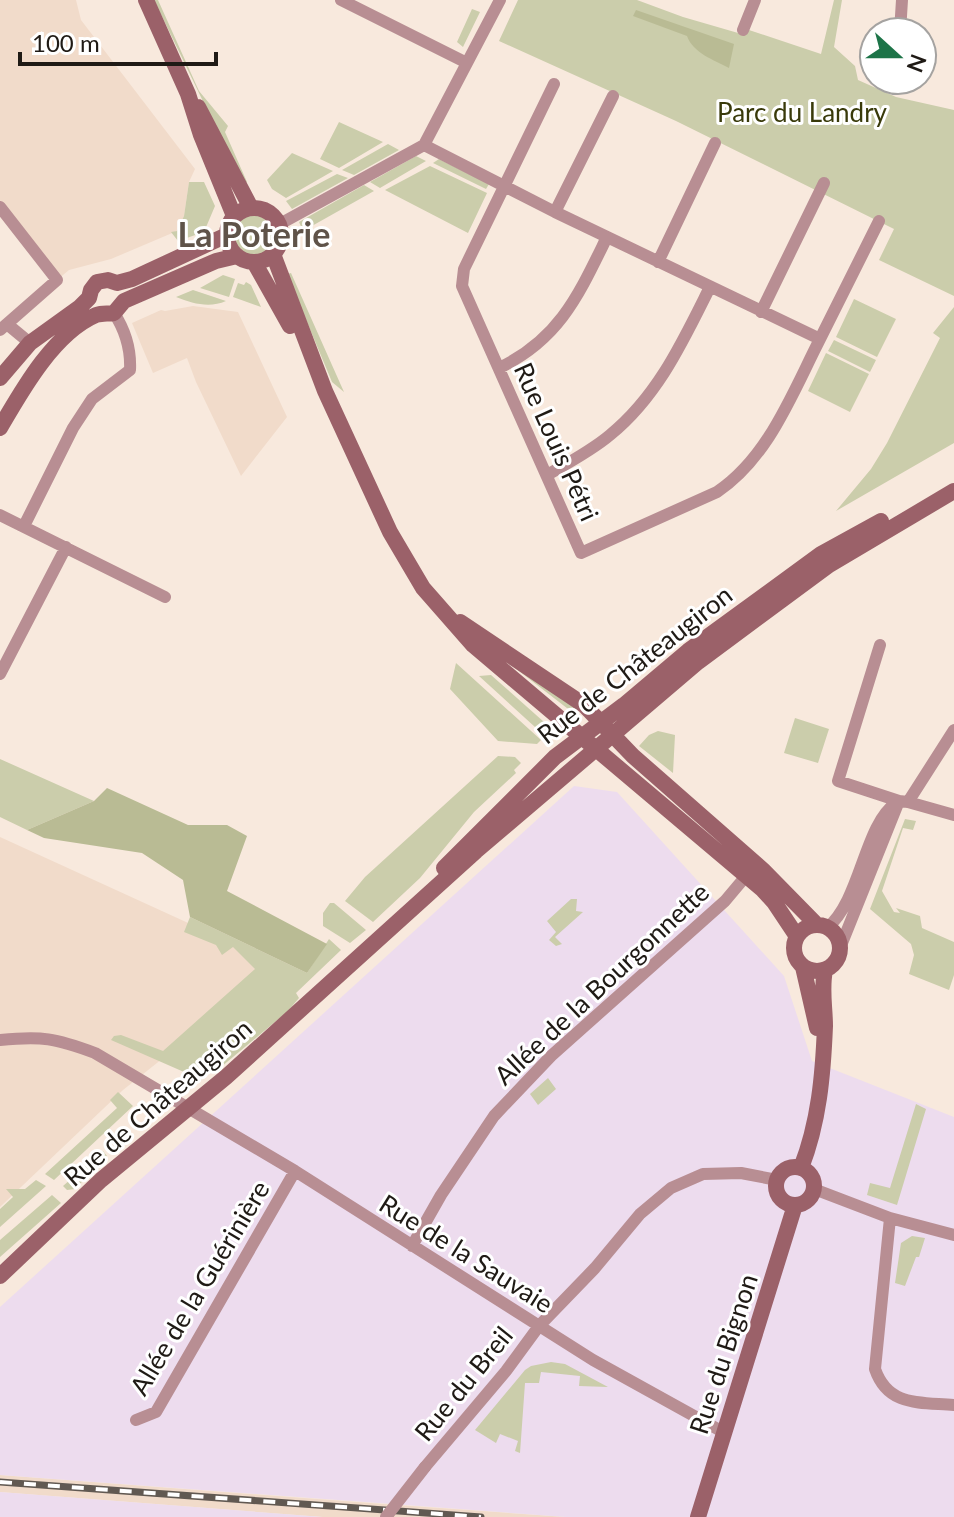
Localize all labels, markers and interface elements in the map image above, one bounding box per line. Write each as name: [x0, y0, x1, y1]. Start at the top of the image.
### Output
scale bar: [20, 16, 216, 66]
north arrow: [858, 16, 938, 96]
text: 100 m: [32, 28, 100, 57]
text: N: [901, 51, 933, 76]
park label: Parc du Landry: [717, 96, 888, 128]
district label: La Poterie: [178, 213, 330, 254]
street label: Rue Louis Pétri: [508, 357, 606, 526]
street label: Rue de Châteaugiron: [531, 578, 738, 750]
street label: Allée de la Bourgonnette: [487, 875, 715, 1091]
street label: Rue de Châteaugiron: [57, 1012, 258, 1193]
street label: Allée de la Guérinière: [122, 1174, 276, 1400]
street label: Rue de la Sauvaie: [374, 1187, 559, 1319]
street label: Rue du Bignon: [682, 1270, 764, 1438]
street label: Rue du Breil: [407, 1320, 519, 1447]

